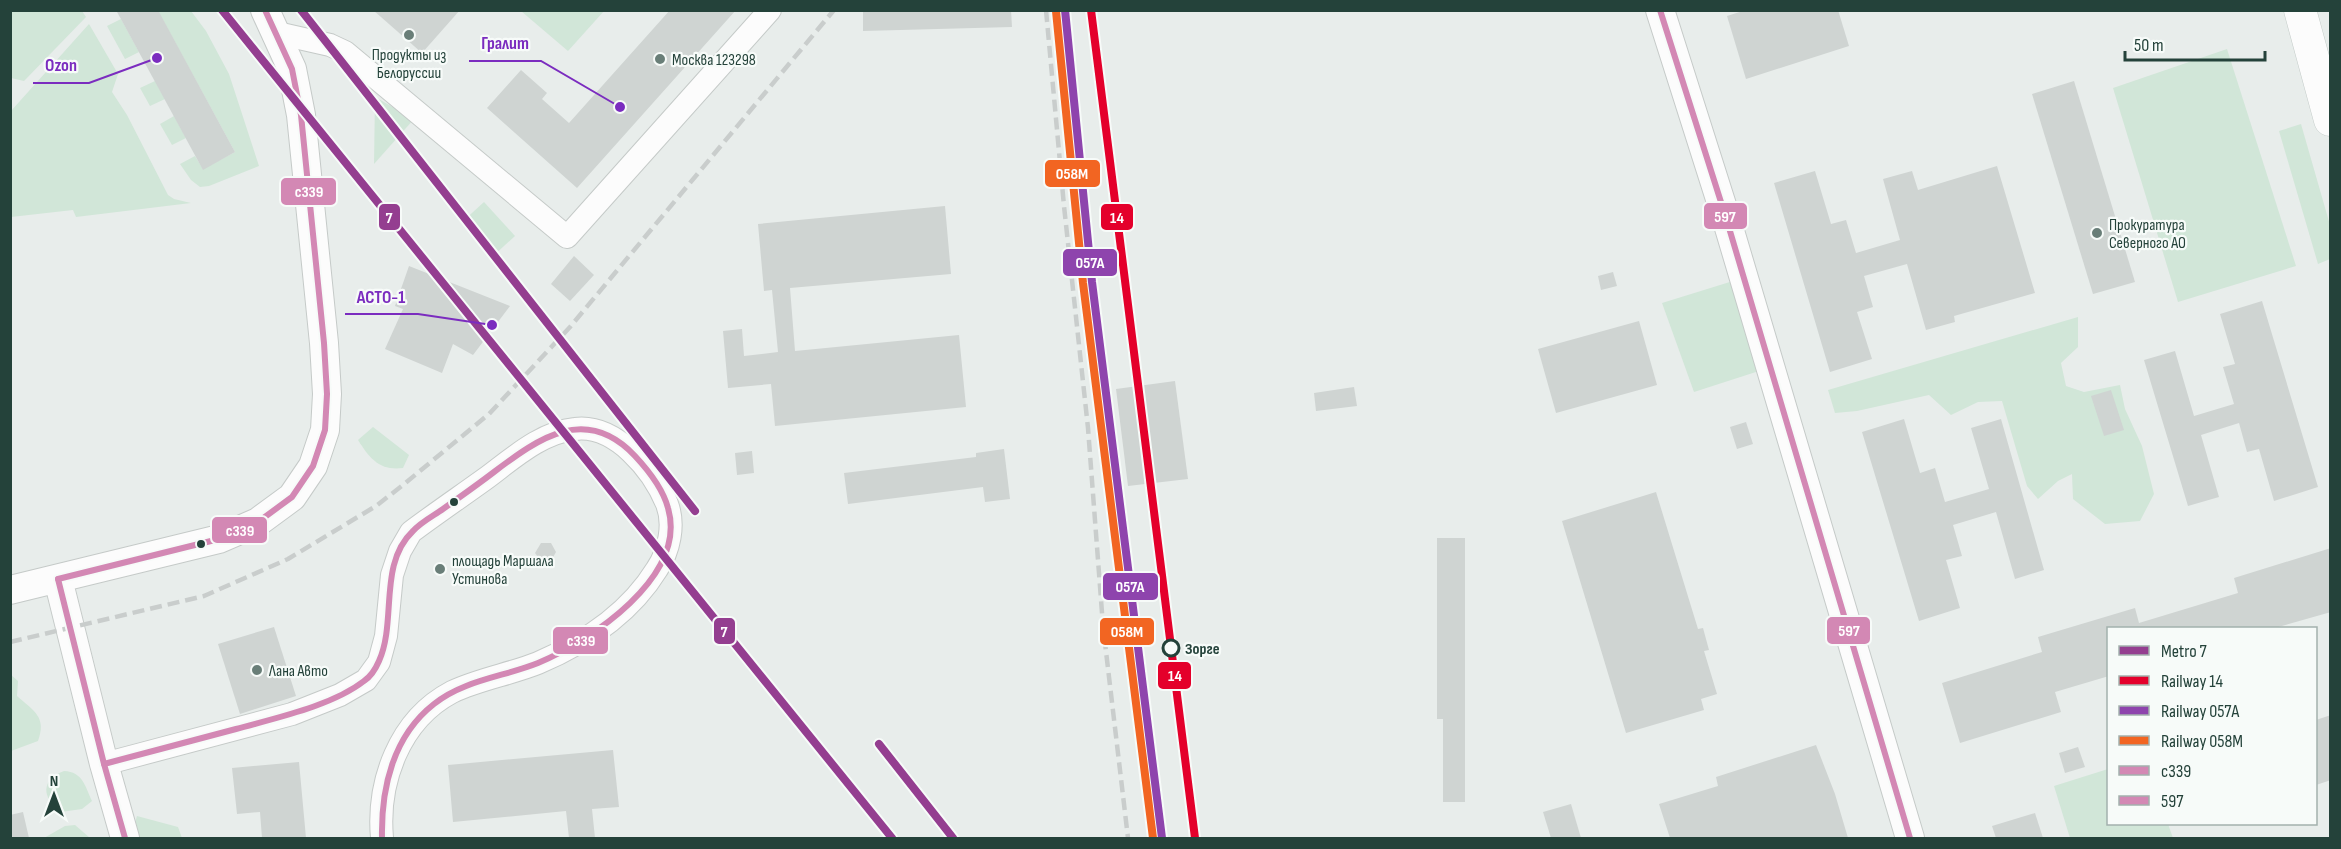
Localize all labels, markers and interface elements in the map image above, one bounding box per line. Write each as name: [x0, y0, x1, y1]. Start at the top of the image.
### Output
scale bar: [2125, 24, 2264, 62]
callout: Гралит: [469, 25, 541, 61]
marker: Продукты из Белоруссии: [402, 28, 416, 42]
text: Гралит: [481, 33, 529, 54]
text: 50 m: [2134, 35, 2164, 56]
place label: Продукты из Белоруссии: [372, 46, 447, 83]
callout: Ozon: [33, 47, 89, 83]
place label: Москва 123298: [672, 51, 756, 70]
marker: Москва 123298: [653, 52, 667, 66]
text: Ozon: [45, 55, 77, 76]
line badge: 058М: [1044, 159, 1101, 188]
text: 058М: [1056, 165, 1088, 184]
line badge: с339: [280, 177, 337, 206]
text: с339: [295, 183, 323, 202]
line badge: 597: [1703, 202, 1748, 230]
line badge: 7: [378, 203, 401, 231]
line badge: 14: [1100, 203, 1134, 231]
text: 597: [1714, 208, 1736, 227]
text: 7: [386, 209, 393, 228]
text: 14: [1110, 209, 1124, 228]
place label: Прокуратура Северного АО: [2109, 216, 2186, 253]
marker: Прокуратура Северного АО: [2090, 226, 2104, 240]
line badge: 057А: [1062, 248, 1118, 277]
text: 057А: [1076, 254, 1105, 273]
callout: АСТО-1: [345, 278, 418, 314]
text: АСТО-1: [356, 287, 405, 308]
unlabelled marker: [448, 496, 460, 508]
line badge: с339: [211, 516, 268, 544]
text: с339: [226, 522, 254, 541]
unlabelled marker: [195, 538, 207, 550]
place label: площадь Маршала Устинова: [452, 552, 554, 589]
marker: площадь Маршала Устинова: [433, 562, 447, 576]
line badge: 057А: [1102, 572, 1159, 601]
text: 057А: [1116, 578, 1145, 597]
line badge: 597: [1826, 616, 1871, 645]
line badge: 7: [713, 617, 736, 645]
line badge: 058М: [1099, 617, 1155, 646]
text: 597: [1838, 622, 1860, 641]
text: 7: [721, 623, 728, 642]
text: 058М: [1111, 623, 1143, 642]
line badge: с339: [552, 626, 609, 655]
legend: [2107, 627, 2317, 825]
text: с339: [567, 632, 595, 651]
marker: Зорге: [1162, 639, 1180, 657]
place label: Зорге: [1185, 640, 1220, 659]
text: Metro 7: [2161, 641, 2208, 662]
line badge: 14: [1157, 661, 1192, 690]
place label: Лана Авто: [268, 662, 328, 681]
marker: Лана Авто: [250, 663, 264, 677]
text: 14: [1168, 667, 1182, 686]
text: Railway 14: [2161, 671, 2223, 692]
text: Railway 057А: [2161, 701, 2240, 722]
text: Railway 058М: [2161, 731, 2243, 752]
text: с339: [2161, 761, 2191, 782]
north arrow: [24, 765, 84, 825]
text: N: [50, 772, 58, 791]
text: 597: [2161, 791, 2184, 812]

